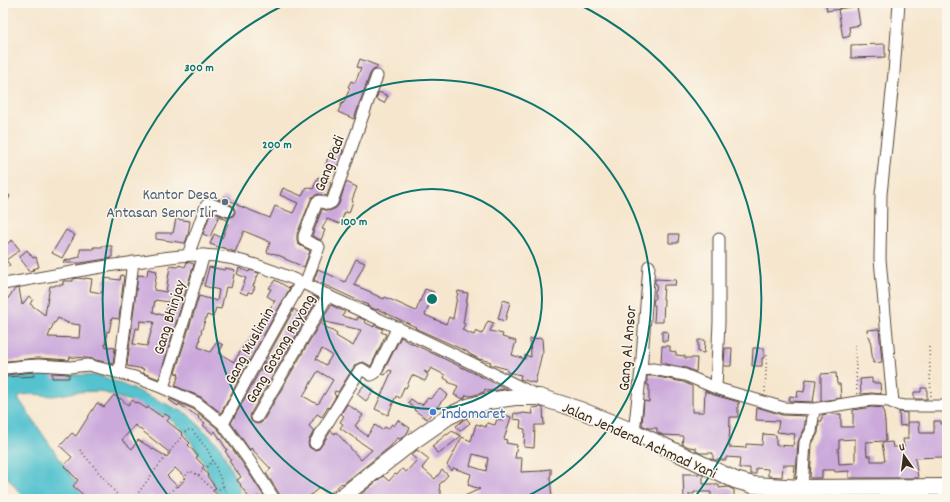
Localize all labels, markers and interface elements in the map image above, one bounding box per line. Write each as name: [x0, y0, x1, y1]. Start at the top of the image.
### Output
text: 300 m: [184, 60, 214, 77]
street label: Gang Padi: [309, 132, 352, 195]
text: 200 m: [262, 137, 292, 154]
place label: Kantor Desa Antasan Senor Ilir: [106, 184, 217, 225]
marker: Kantor Desa Antasan Senor Ilir: [220, 197, 230, 207]
text: 100 m: [341, 214, 367, 231]
street label: Gang Bhinjay: [148, 277, 193, 358]
street label: Gang Gotong Royong: [240, 290, 322, 408]
centre of rings: [425, 292, 439, 306]
street label: Gang Muslimin: [220, 304, 281, 389]
street label: Gang Al Ansor: [613, 304, 644, 392]
street label: Jalan Jenderal Achmad Yani: [558, 397, 720, 486]
place label: Indomaret: [441, 403, 505, 426]
marker: Indomaret: [428, 407, 438, 417]
north arrow: [884, 436, 924, 476]
text: U: [898, 440, 907, 457]

